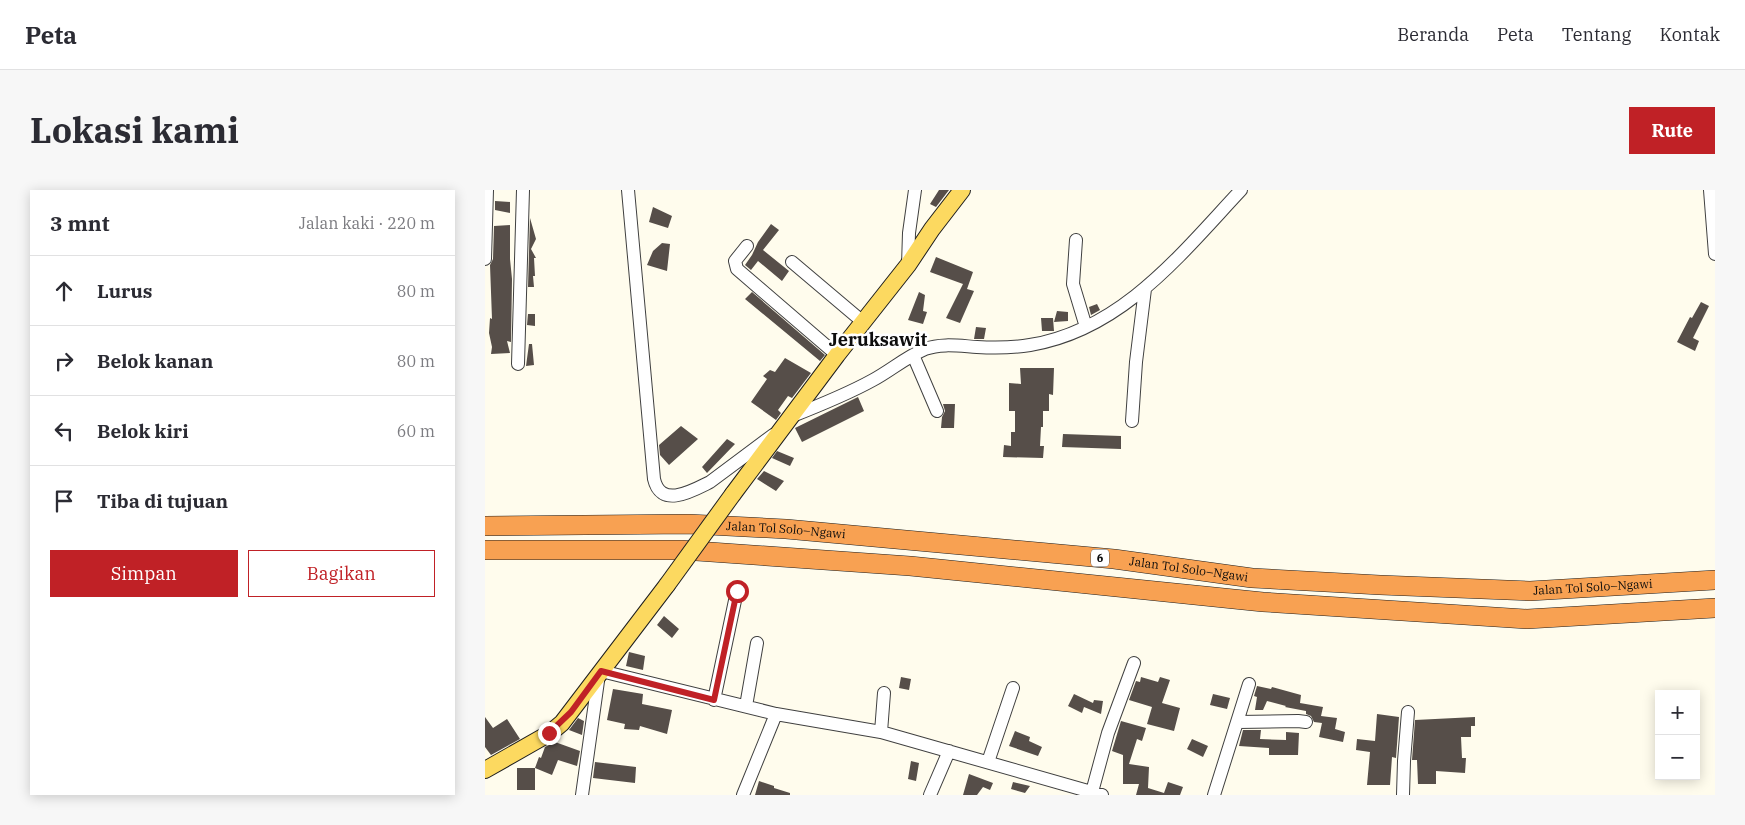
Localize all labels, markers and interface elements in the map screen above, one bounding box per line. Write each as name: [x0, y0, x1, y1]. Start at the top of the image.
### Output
text: Peta: [25, 19, 77, 51]
text: Beranda: [1397, 23, 1469, 46]
text: Peta: [1497, 23, 1534, 46]
text: Tentang: [1562, 23, 1631, 46]
text: Kontak: [1659, 23, 1720, 46]
text: Lokasi kami: [30, 107, 239, 153]
button: Rute: [1629, 107, 1715, 154]
text: 3 mnt: [50, 209, 110, 237]
text: Jalan kaki · 220 m: [299, 213, 435, 233]
icon: ahead: [50, 277, 78, 305]
text: Lurus: [97, 279, 152, 303]
text: 80 m: [397, 281, 435, 301]
district label: Jeruksawit: [829, 328, 928, 351]
icon: right: [50, 347, 78, 375]
text: Belok kanan: [97, 349, 213, 373]
text: 80 m: [397, 351, 435, 371]
icon: left: [50, 417, 78, 445]
text: Belok kiri: [97, 419, 189, 443]
text: 60 m: [397, 421, 435, 441]
icon: arrive: [50, 487, 78, 515]
text: Tiba di tujuan: [97, 489, 228, 513]
street label: Jalan Tol Solo–Ngawi: [726, 518, 846, 541]
road number: 6: [1091, 549, 1109, 566]
button: Simpan: [50, 550, 238, 597]
button: Bagikan: [248, 550, 435, 597]
street label: Jalan Tol Solo–Ngawi: [1128, 553, 1249, 584]
street label: Jalan Tol Solo–Ngawi: [1532, 576, 1653, 598]
route start: [726, 580, 749, 603]
map controls: [1655, 690, 1700, 780]
button: +: [1655, 690, 1700, 735]
route end: [538, 722, 561, 745]
button: −: [1655, 735, 1700, 780]

